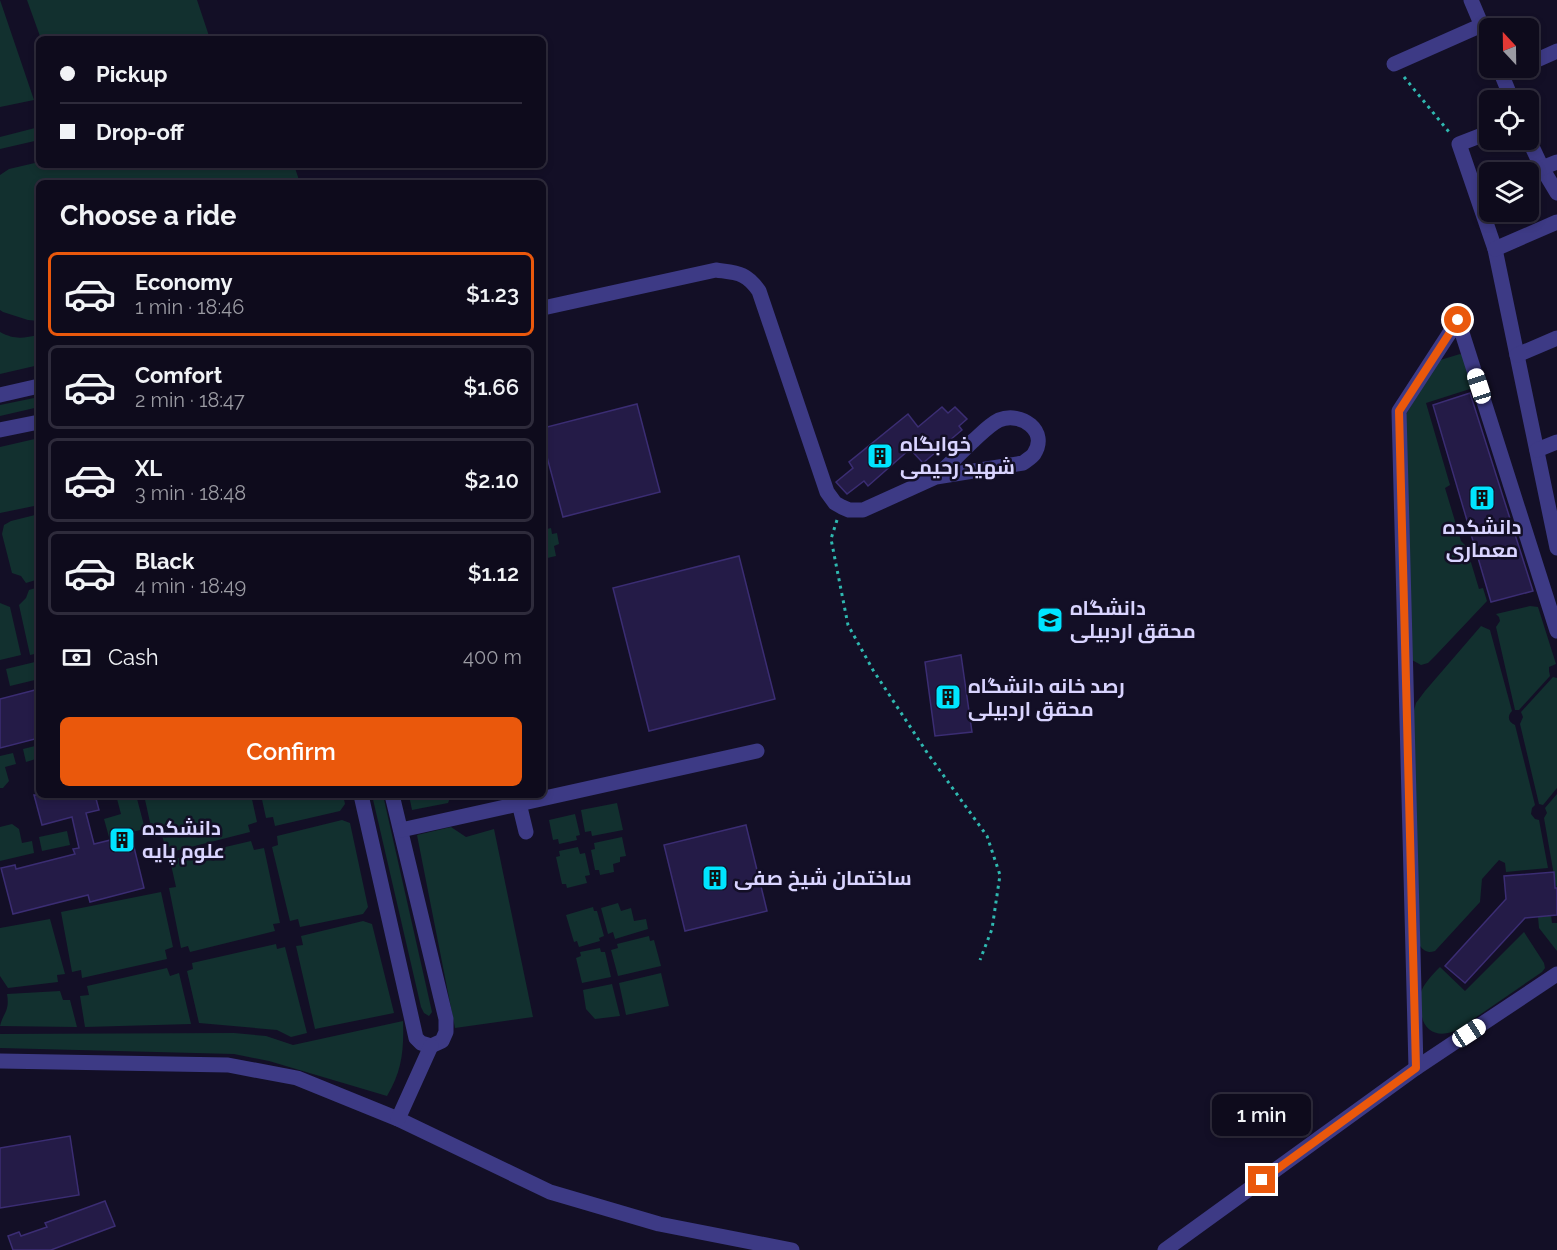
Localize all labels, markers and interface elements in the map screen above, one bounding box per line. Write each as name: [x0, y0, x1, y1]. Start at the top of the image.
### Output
north arrow: [1479, 18, 1539, 78]
map controls: [1479, 18, 1539, 222]
text: Pickup: [96, 61, 168, 87]
button: locate: [1479, 90, 1539, 150]
text: Drop-off: [96, 119, 184, 145]
button: layers: [1479, 162, 1539, 222]
text: Choose a ride: [60, 200, 236, 231]
icon: car: [63, 267, 117, 321]
text: Economy: [135, 269, 233, 295]
text: $1.23: [466, 281, 519, 307]
text: 1 min · 18:46: [135, 295, 244, 319]
route start: [1444, 306, 1471, 333]
icon: car: [63, 360, 117, 414]
text: Comfort: [135, 362, 222, 388]
car: [1465, 366, 1493, 406]
text: $1.66: [463, 374, 519, 400]
text: 2 min · 18:47: [135, 388, 245, 412]
place label: خوابگاه شهید رحیمی: [900, 432, 1015, 480]
building icon: خوابگاه شهید رحیمی: [865, 441, 895, 471]
icon: car: [63, 453, 117, 507]
text: XL: [135, 455, 162, 481]
text: $2.10: [465, 467, 519, 493]
text: 3 min · 18:48: [135, 481, 246, 505]
building icon: دانشکده معماری: [1467, 483, 1497, 513]
place label: دانشکده معماری: [1443, 515, 1521, 562]
icon: car: [63, 546, 117, 600]
text: Black: [135, 548, 194, 574]
text: $1.12: [468, 560, 519, 586]
text: 4 min · 18:49: [135, 574, 246, 598]
place label: دانشگاه محقق اردبیلی: [1070, 596, 1196, 644]
school or university icon: دانشگاه محقق اردبیلی: [1035, 605, 1065, 635]
icon: cash: [60, 641, 93, 674]
text: Cash: [108, 644, 159, 670]
text: 400 m: [463, 645, 522, 669]
place label: رصد خانه دانشگاه محقق اردبیلی: [968, 674, 1125, 722]
building icon: رصد خانه دانشگاه محقق اردبیلی: [933, 682, 963, 712]
button: Confirm: [60, 717, 522, 786]
place label: دانشکده علوم پایه: [142, 816, 225, 865]
building icon: دانشکده علوم پایه: [107, 825, 137, 855]
building icon: ساختمان شیخ صفی: [700, 863, 730, 893]
place label: ساختمان شیخ صفی: [734, 866, 912, 892]
car: [1449, 1016, 1489, 1050]
callout: 1 min: [1212, 1093, 1312, 1135]
text: 1 min: [1237, 1103, 1286, 1127]
route end: [1248, 1166, 1275, 1193]

